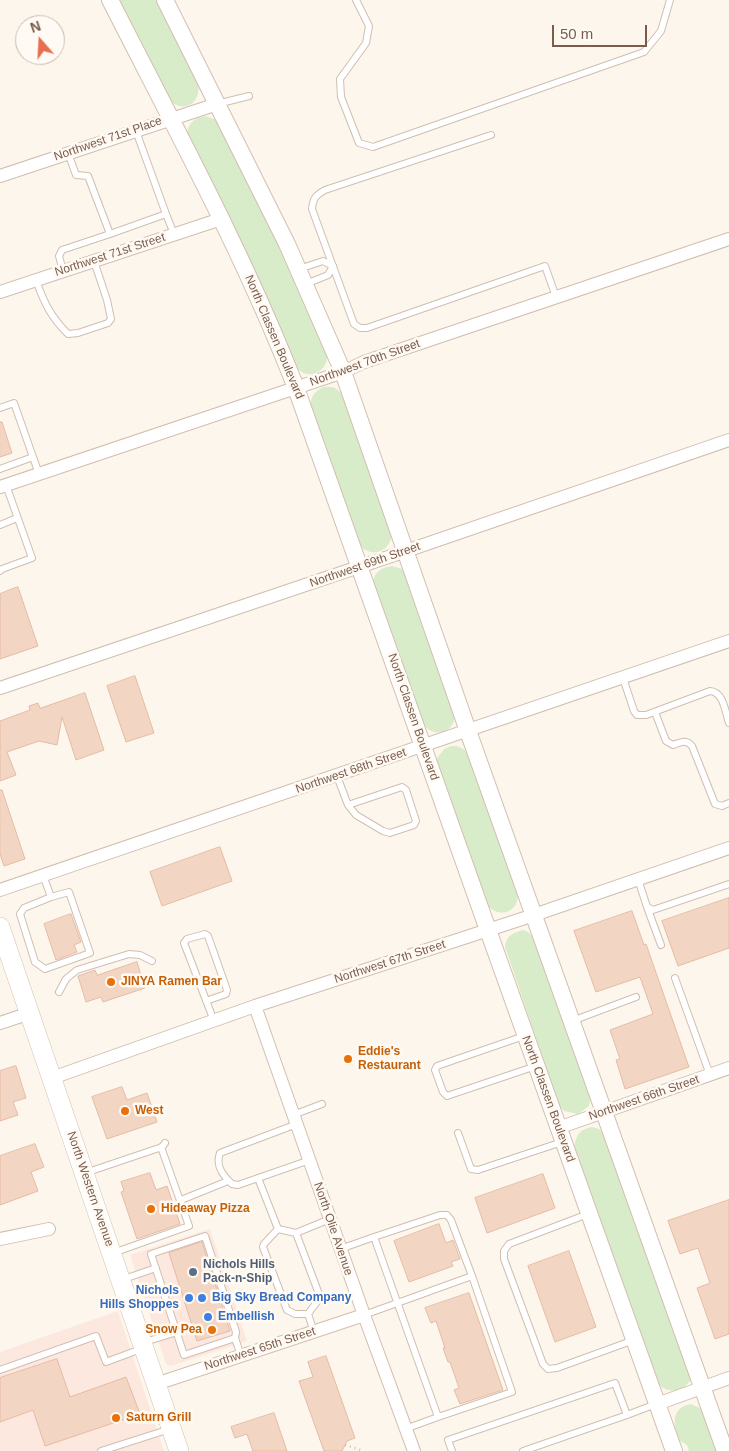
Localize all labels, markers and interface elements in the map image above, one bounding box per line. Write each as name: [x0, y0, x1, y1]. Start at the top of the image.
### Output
north arrow: [15, 15, 65, 65]
scale bar: [554, 15, 649, 47]
text: N: [28, 18, 43, 36]
text: 50 m: [560, 25, 593, 42]
street label: Northwest 71st Place: [52, 114, 164, 164]
street label: Northwest 71st Street: [53, 230, 167, 280]
street label: North Classen Boulevard: [241, 273, 307, 401]
street label: Northwest 70th Street: [308, 336, 422, 390]
street label: Northwest 69th Street: [308, 539, 422, 591]
street label: North Classen Boulevard: [384, 652, 442, 782]
street label: Northwest 68th Street: [294, 745, 408, 797]
street label: Northwest 67th Street: [333, 937, 447, 987]
place label: JINYA Ramen Bar: [121, 975, 222, 989]
marker: JINYA Ramen Bar: [105, 976, 117, 988]
street label: North Classen Boulevard: [518, 1034, 578, 1164]
place label: Eddie's Restaurant: [358, 1045, 421, 1073]
marker: Eddie's Restaurant: [342, 1053, 354, 1065]
street label: Northwest 66th Street: [587, 1072, 701, 1124]
place label: West: [135, 1104, 163, 1118]
marker: West: [119, 1105, 131, 1117]
street label: North Western Avenue: [64, 1129, 116, 1249]
street label: North Olie Avenue: [310, 1180, 356, 1278]
place label: Hideaway Pizza: [161, 1202, 250, 1216]
marker: Hideaway Pizza: [145, 1203, 157, 1215]
place label: Nichols Hills Pack-n-Ship: [203, 1258, 275, 1286]
marker: Nichols Hills Pack-n-Ship: [187, 1266, 199, 1278]
place label: Nichols Hills Shoppes: [100, 1284, 179, 1312]
place label: Big Sky Bread Company: [212, 1291, 351, 1305]
marker: Nichols Hills Shoppes: [183, 1292, 195, 1304]
marker: Big Sky Bread Company: [196, 1292, 208, 1304]
place label: Embellish: [218, 1310, 275, 1324]
marker: Embellish: [202, 1311, 214, 1323]
place label: Snow Pea: [145, 1323, 202, 1337]
street label: Northwest 65th Street: [203, 1324, 317, 1374]
marker: Snow Pea: [206, 1324, 218, 1336]
place label: Saturn Grill: [126, 1411, 191, 1425]
marker: Saturn Grill: [110, 1412, 122, 1424]

